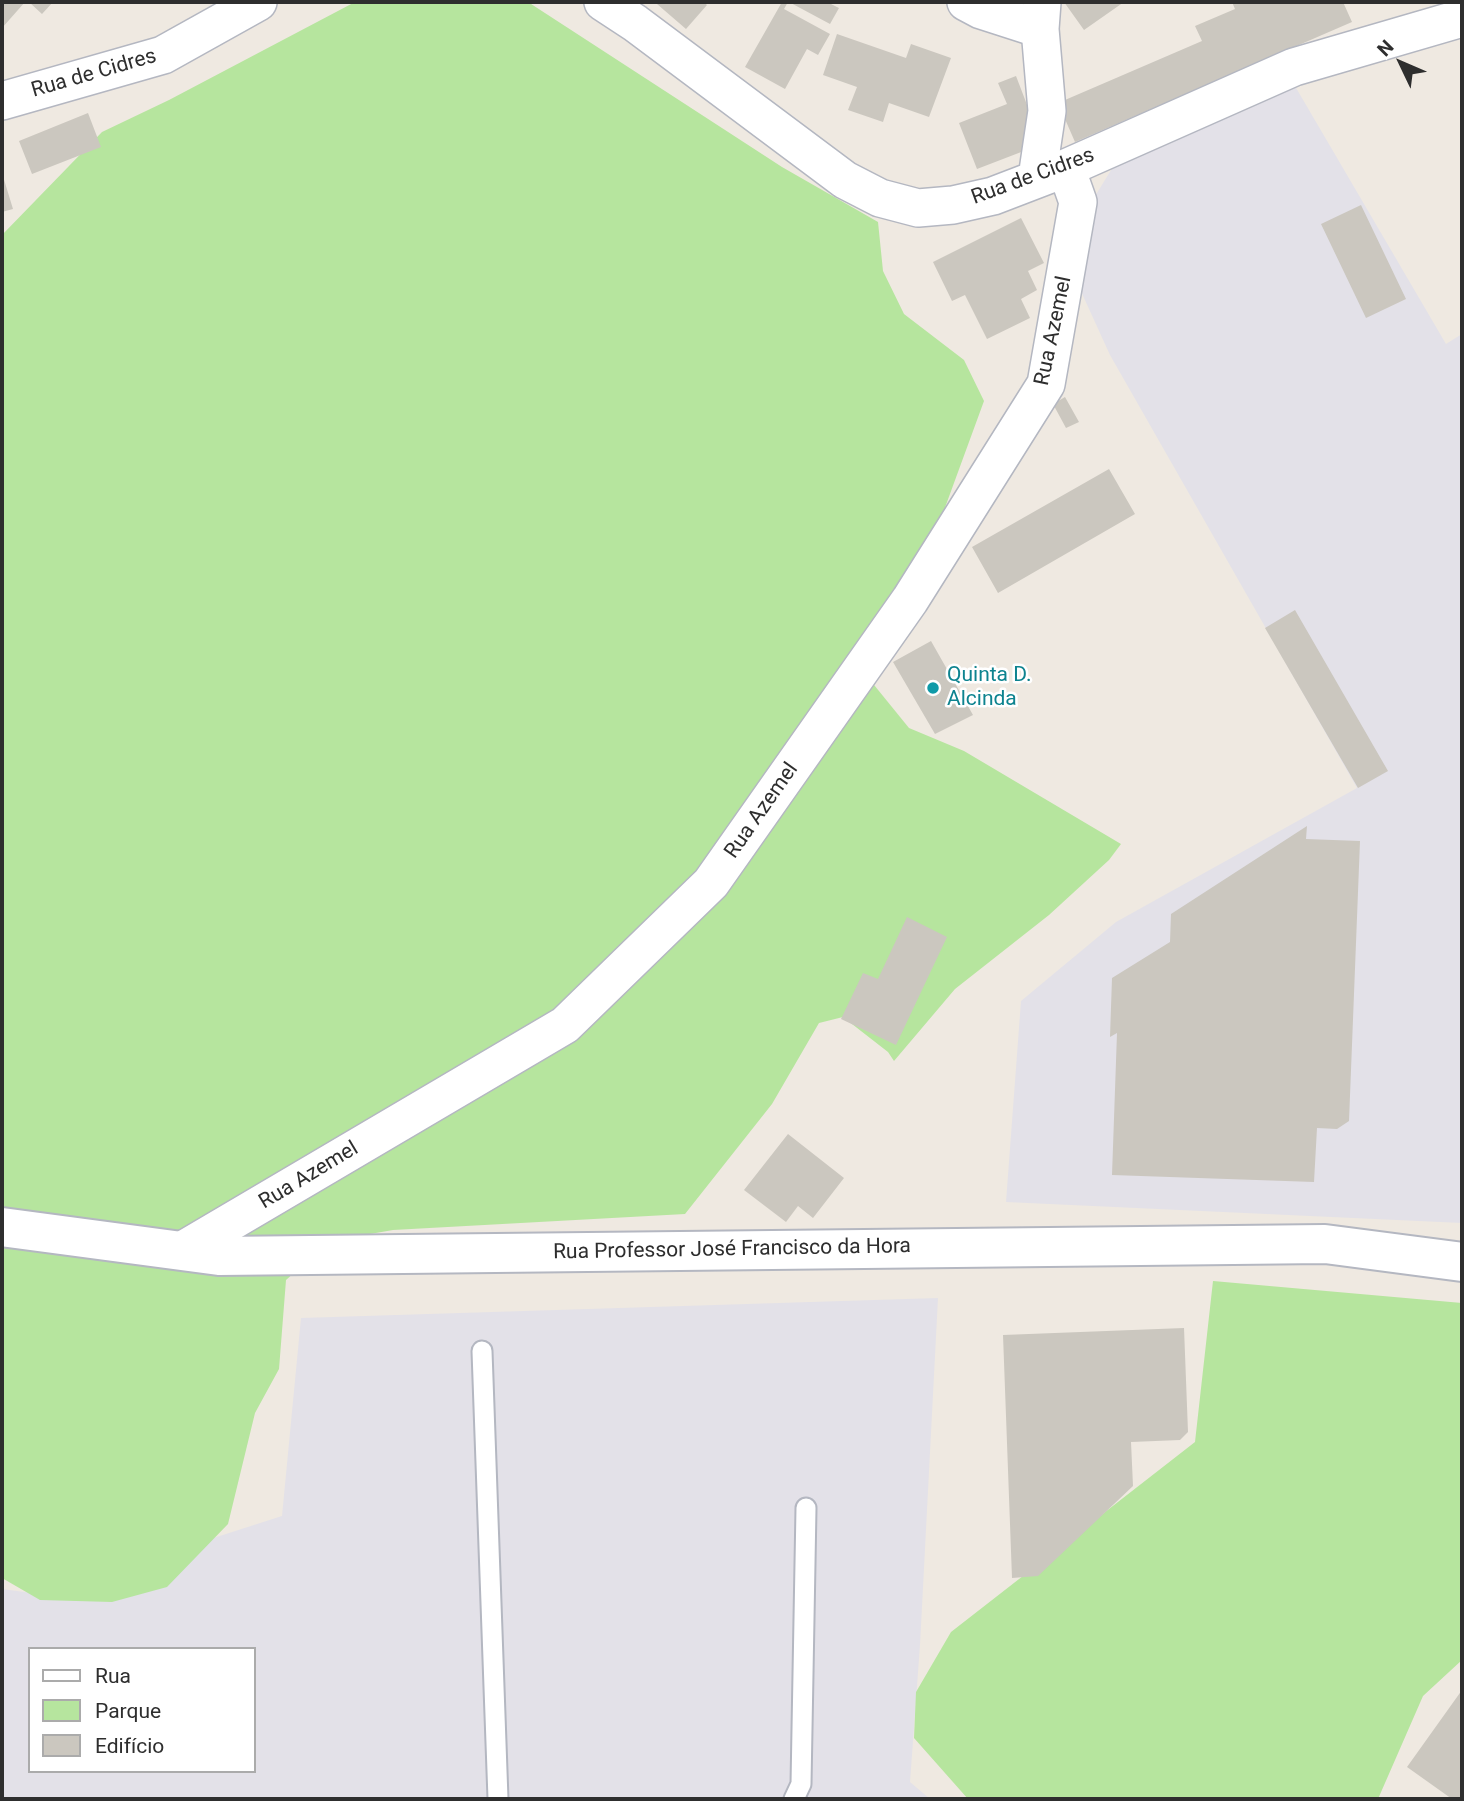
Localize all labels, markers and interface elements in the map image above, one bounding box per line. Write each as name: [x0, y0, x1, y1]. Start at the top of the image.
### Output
north arrow: [1366, 28, 1436, 98]
text: N: [1373, 35, 1398, 61]
street label: Rua de Cidres: [29, 44, 159, 104]
street label: Rua de Cidres: [968, 143, 1098, 211]
street label: Rua Azemel: [1030, 274, 1078, 388]
place label: Quinta D. Alcinda: [947, 663, 1032, 713]
marker: Quinta D. Alcinda: [925, 680, 941, 696]
street label: Rua Azemel: [720, 758, 804, 864]
street label: Rua Azemel: [255, 1137, 363, 1215]
street label: Rua Professor José Francisco da Hora: [553, 1234, 911, 1266]
legend: [28, 1647, 256, 1773]
text: Rua: [95, 1664, 131, 1688]
text: Parque: [95, 1699, 161, 1723]
text: Edifício: [95, 1734, 164, 1758]

